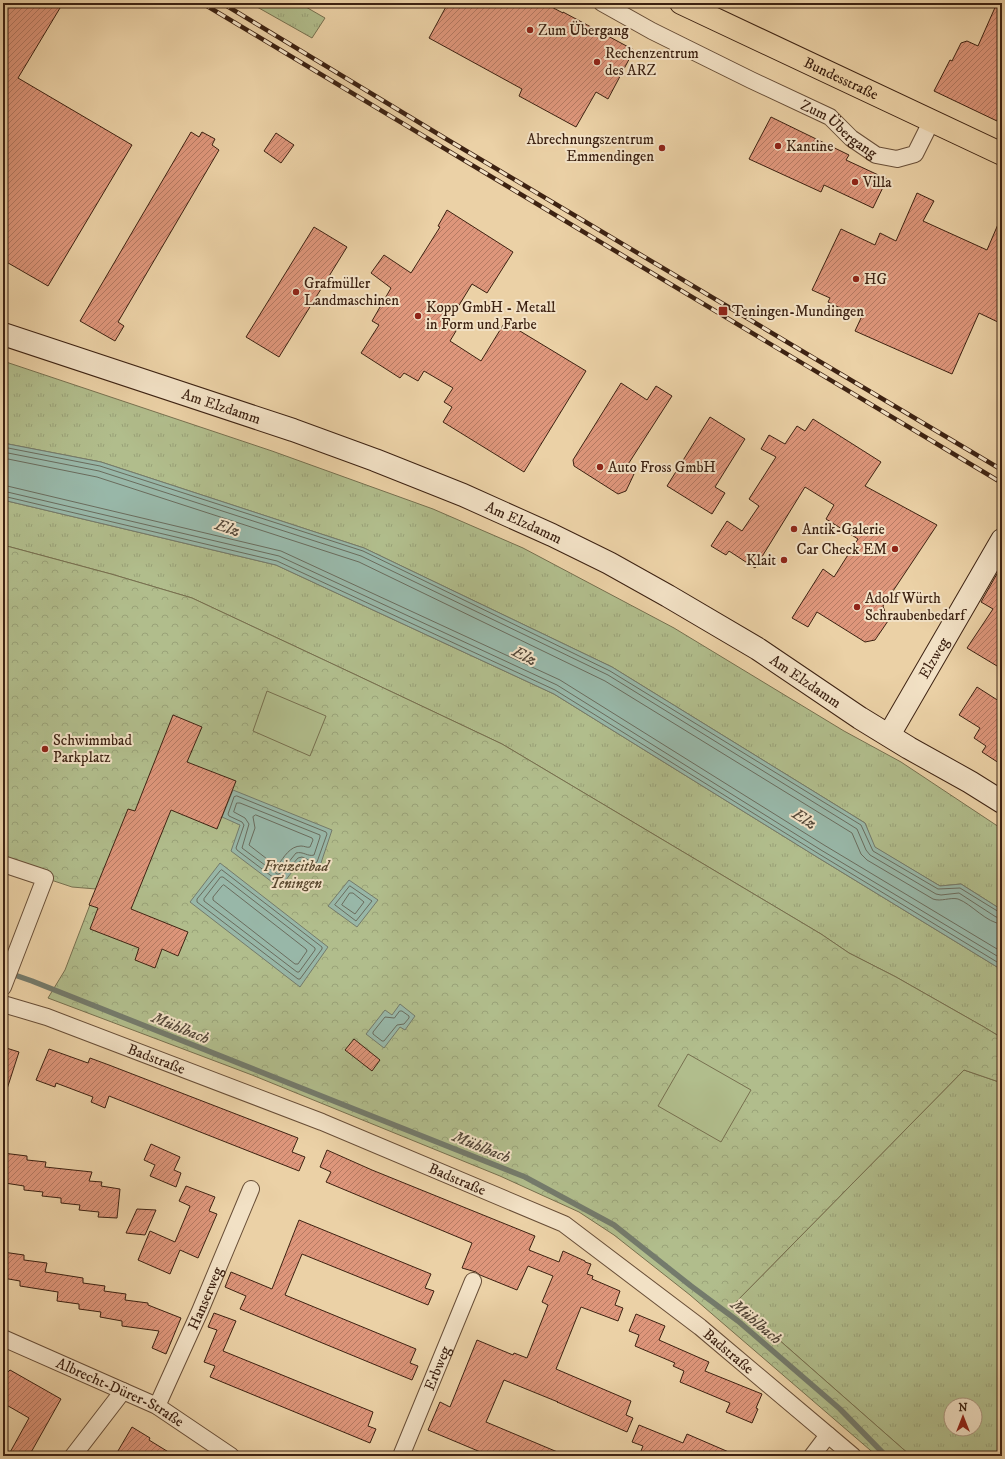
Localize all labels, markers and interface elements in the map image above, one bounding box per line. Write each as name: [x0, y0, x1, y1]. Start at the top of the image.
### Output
place label: Zum Übergang: [538, 21, 629, 40]
marker: Zum Übergang: [525, 25, 535, 35]
place label: Rechenzentrum des ARZ: [605, 44, 699, 80]
street label: Bundesstraße: [801, 53, 881, 104]
marker: Rechenzentrum des ARZ: [592, 57, 602, 67]
street label: Zum Übergang: [797, 96, 881, 163]
place label: Abrechnungszentrum Emmendingen: [527, 130, 654, 166]
place label: Kantine: [786, 137, 833, 156]
marker: Kantine: [773, 141, 783, 151]
marker: Abrechnungszentrum Emmendingen: [657, 143, 667, 153]
place label: Villa: [862, 173, 892, 192]
marker: Villa: [850, 177, 860, 187]
place label: HG: [864, 270, 887, 289]
place label: Grafmüller Landmaschinen: [304, 274, 399, 310]
marker: HG: [851, 274, 861, 284]
marker: Grafmüller Landmaschinen: [291, 287, 301, 297]
place label: Kopp GmbH - Metall in Form und Farbe: [426, 298, 556, 334]
place label: Teningen-Mundingen: [732, 302, 864, 321]
marker: Teningen-Mundingen: [717, 305, 729, 317]
marker: Kopp GmbH - Metall in Form und Farbe: [413, 311, 423, 321]
street label: Am Elzdamm: [179, 385, 263, 429]
place label: Auto Fross GmbH: [608, 458, 716, 477]
marker: Auto Fross GmbH: [595, 462, 605, 472]
street label: Am Elzdamm: [482, 497, 565, 548]
water label: Elz: [212, 514, 243, 541]
place label: Antik-Galerie: [802, 520, 885, 539]
marker: Antik-Galerie: [789, 524, 799, 534]
place label: Car Check EM: [796, 540, 887, 559]
marker: Car Check EM: [890, 544, 900, 554]
place label: Klait: [746, 551, 776, 570]
marker: Klait: [779, 555, 789, 565]
place label: Adolf Würth Schraubenbedarf: [865, 589, 967, 625]
marker: Adolf Würth Schraubenbedarf: [852, 602, 862, 612]
street label: Elzweg: [915, 634, 954, 682]
water label: Elz: [508, 641, 540, 670]
street label: Am Elzdamm: [766, 651, 845, 712]
place label: Schwimmbad Parkplatz: [53, 731, 132, 767]
marker: Schwimmbad Parkplatz: [40, 744, 50, 754]
water label: Elz: [788, 803, 820, 834]
park label: Freizeitbad Teningen: [263, 857, 331, 893]
water label: Mühlbach: [148, 1007, 212, 1048]
street label: Badstraße: [125, 1040, 188, 1079]
water label: Mühlbach: [449, 1126, 513, 1167]
street label: Badstraße: [425, 1159, 489, 1200]
street label: Hanserweg: [184, 1263, 228, 1333]
water label: Mühlbach: [726, 1294, 786, 1349]
street label: Badstraße: [699, 1325, 758, 1378]
street label: Erbweg: [420, 1343, 455, 1393]
street label: Albrecht-Dürer-Straße: [53, 1354, 187, 1431]
north arrow: [943, 1397, 983, 1437]
text: N: [958, 1401, 968, 1415]

